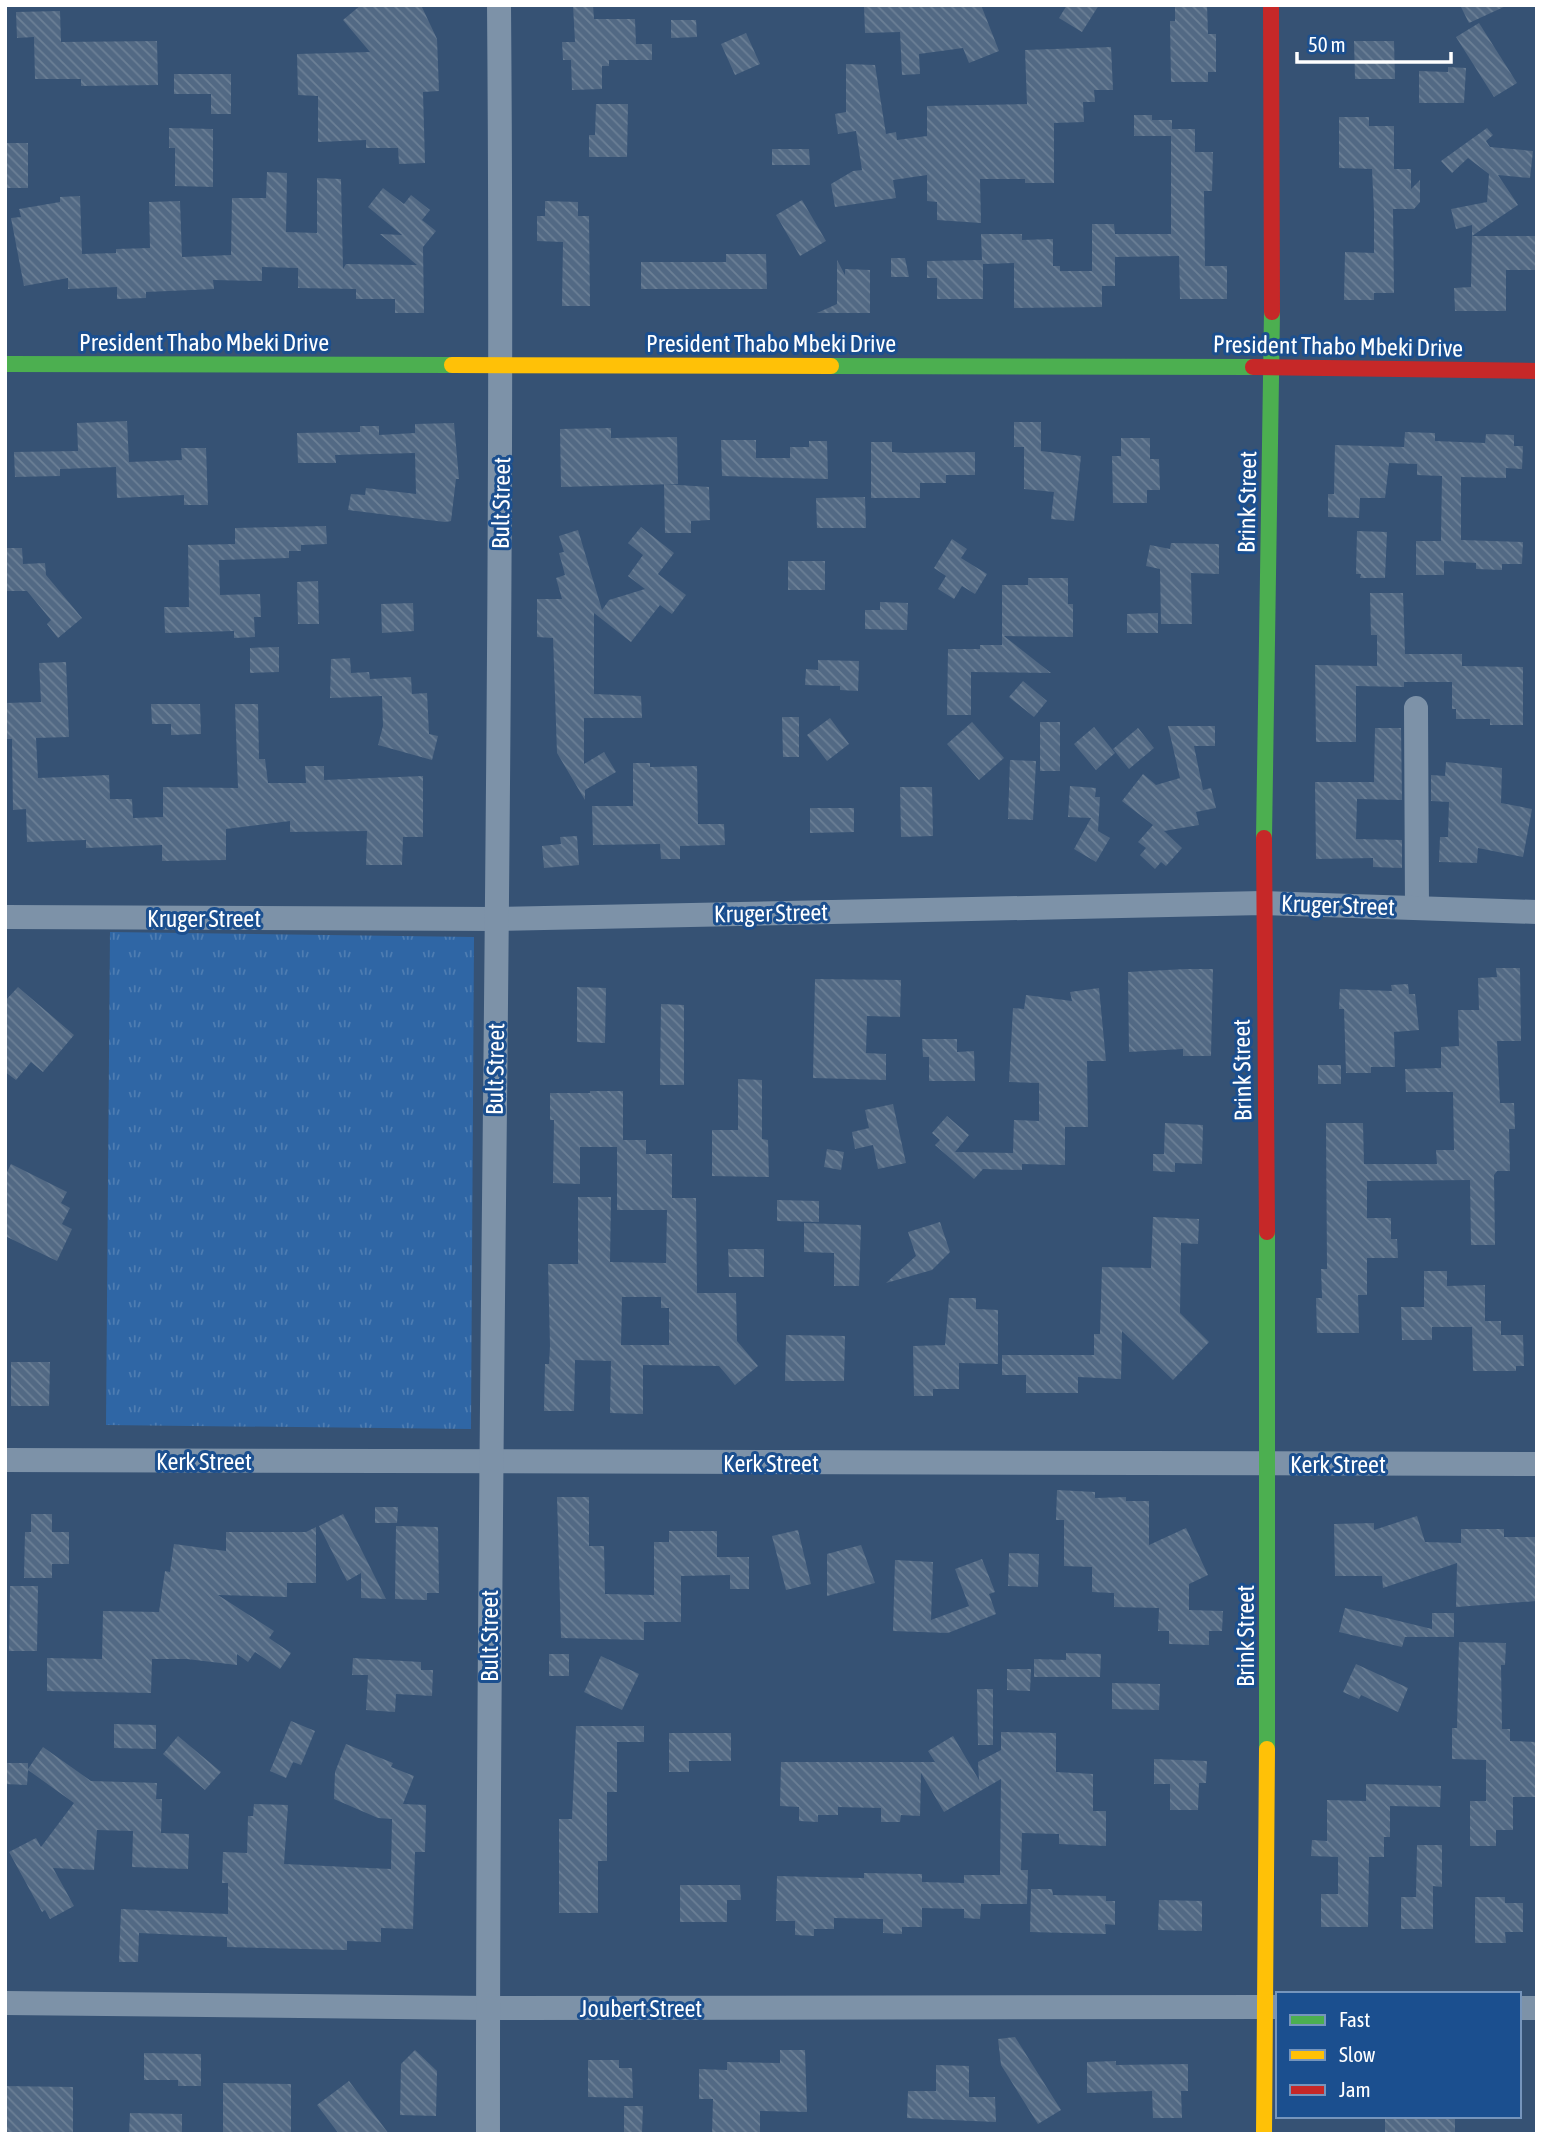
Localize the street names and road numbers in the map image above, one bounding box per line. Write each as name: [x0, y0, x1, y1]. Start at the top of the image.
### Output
street label: President Thabo Mbeki Drive: [79, 329, 329, 356]
street label: President Thabo Mbeki Drive: [646, 330, 896, 357]
street label: President Thabo Mbeki Drive: [1213, 330, 1463, 362]
street label: Brink Street: [1233, 451, 1261, 553]
street label: Bult Street: [487, 457, 515, 549]
street label: Kruger Street: [1280, 890, 1396, 920]
street label: Kruger Street: [714, 899, 828, 927]
street label: Kruger Street: [147, 905, 261, 932]
street label: Brink Street: [1228, 1019, 1256, 1121]
street label: Bult Street: [481, 1023, 509, 1115]
street label: Kerk Street: [156, 1448, 252, 1475]
street label: Kerk Street: [723, 1450, 819, 1477]
street label: Kerk Street: [1290, 1451, 1386, 1478]
street label: Brink Street: [1232, 1585, 1259, 1687]
street label: Bult Street: [476, 1590, 503, 1682]
street label: Joubert Street: [580, 1995, 702, 2022]

